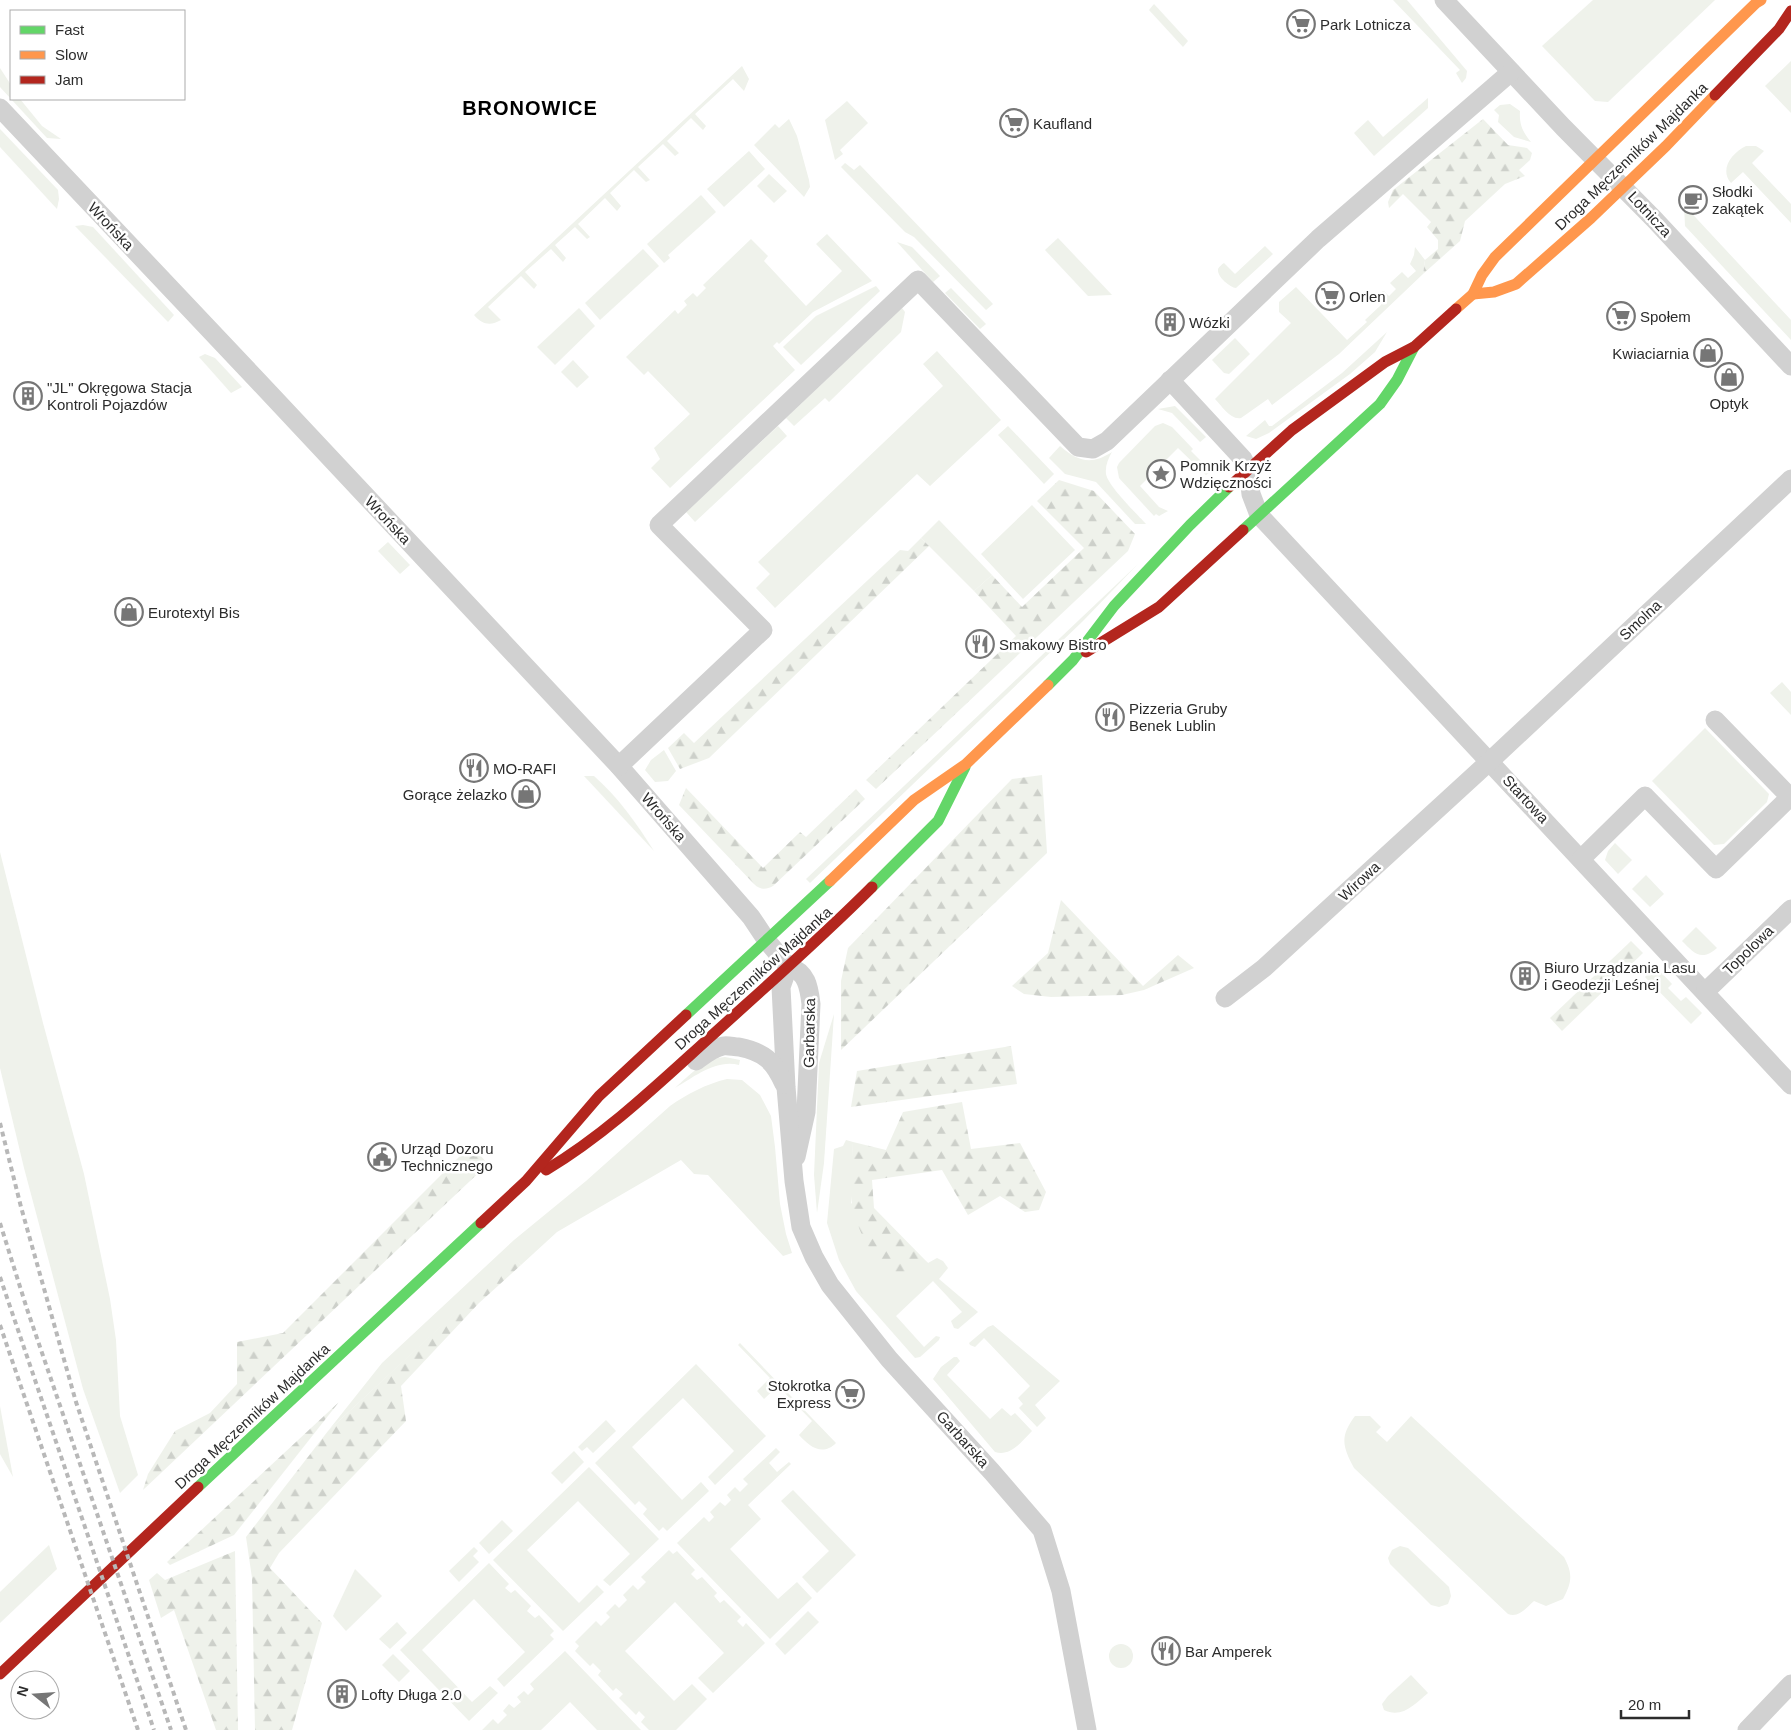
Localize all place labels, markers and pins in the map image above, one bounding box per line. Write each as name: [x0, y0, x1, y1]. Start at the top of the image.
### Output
supermarket icon: Park Lotnicza: [1286, 9, 1316, 39]
place label: Park Lotnicza: [1320, 16, 1412, 33]
supermarket icon: Kaufland: [999, 108, 1029, 138]
place label: Kaufland: [1033, 115, 1092, 132]
place label: Słodki zakątek: [1712, 183, 1764, 217]
cafe icon: Słodki zakątek: [1678, 185, 1708, 215]
supermarket icon: Orlen: [1315, 281, 1345, 311]
place label: Orlen: [1349, 288, 1386, 305]
supermarket icon: Społem: [1606, 301, 1636, 331]
building icon: Wózki: [1155, 307, 1185, 337]
place label: Społem: [1640, 308, 1691, 325]
place label: Wózki: [1189, 314, 1230, 331]
shop icon: Kwiaciarnia: [1693, 338, 1723, 368]
place label: Kwiaciarnia: [1612, 345, 1690, 362]
shop icon: Optyk: [1714, 362, 1744, 392]
place label: "JL" Okręgowa Stacja Kontroli Pojazdów: [47, 379, 193, 413]
building icon: "JL" Okręgowa Stacja Kontroli Pojazdów: [13, 381, 43, 411]
place label: Optyk: [1709, 395, 1749, 412]
place label: Pomnik Krzyż Wdzięczności: [1180, 457, 1272, 491]
place icon: Pomnik Krzyż Wdzięczności: [1146, 459, 1176, 489]
shop icon: Eurotextyl Bis: [114, 597, 144, 627]
place label: Eurotextyl Bis: [148, 604, 240, 621]
restaurant icon: Smakowy Bistro: [965, 629, 995, 659]
place label: Smakowy Bistro: [999, 636, 1107, 653]
place label: Pizzeria Gruby Benek Lublin: [1129, 700, 1228, 734]
restaurant icon: Pizzeria Gruby Benek Lublin: [1095, 702, 1125, 732]
restaurant icon: MO-RAFI: [459, 753, 489, 783]
place label: MO-RAFI: [493, 760, 556, 777]
shop icon: Gorące żelazko: [511, 779, 541, 809]
place label: Gorące żelazko: [403, 786, 507, 803]
place label: Biuro Urządzania Lasu i Geodezji Leśnej: [1544, 959, 1696, 993]
building icon: Biuro Urządzania Lasu i Geodezji Leśnej: [1510, 961, 1540, 991]
place label: Urząd Dozoru Technicznego: [401, 1140, 494, 1174]
public building icon: Urząd Dozoru Technicznego: [367, 1142, 397, 1172]
place label: Stokrotka Express: [768, 1377, 832, 1411]
supermarket icon: Stokrotka Express: [835, 1379, 865, 1409]
restaurant icon: Bar Amperek: [1151, 1636, 1181, 1666]
place label: Bar Amperek: [1185, 1643, 1272, 1660]
building icon: Lofty Długa 2.0: [327, 1679, 357, 1709]
place label: Lofty Długa 2.0: [361, 1686, 462, 1703]

